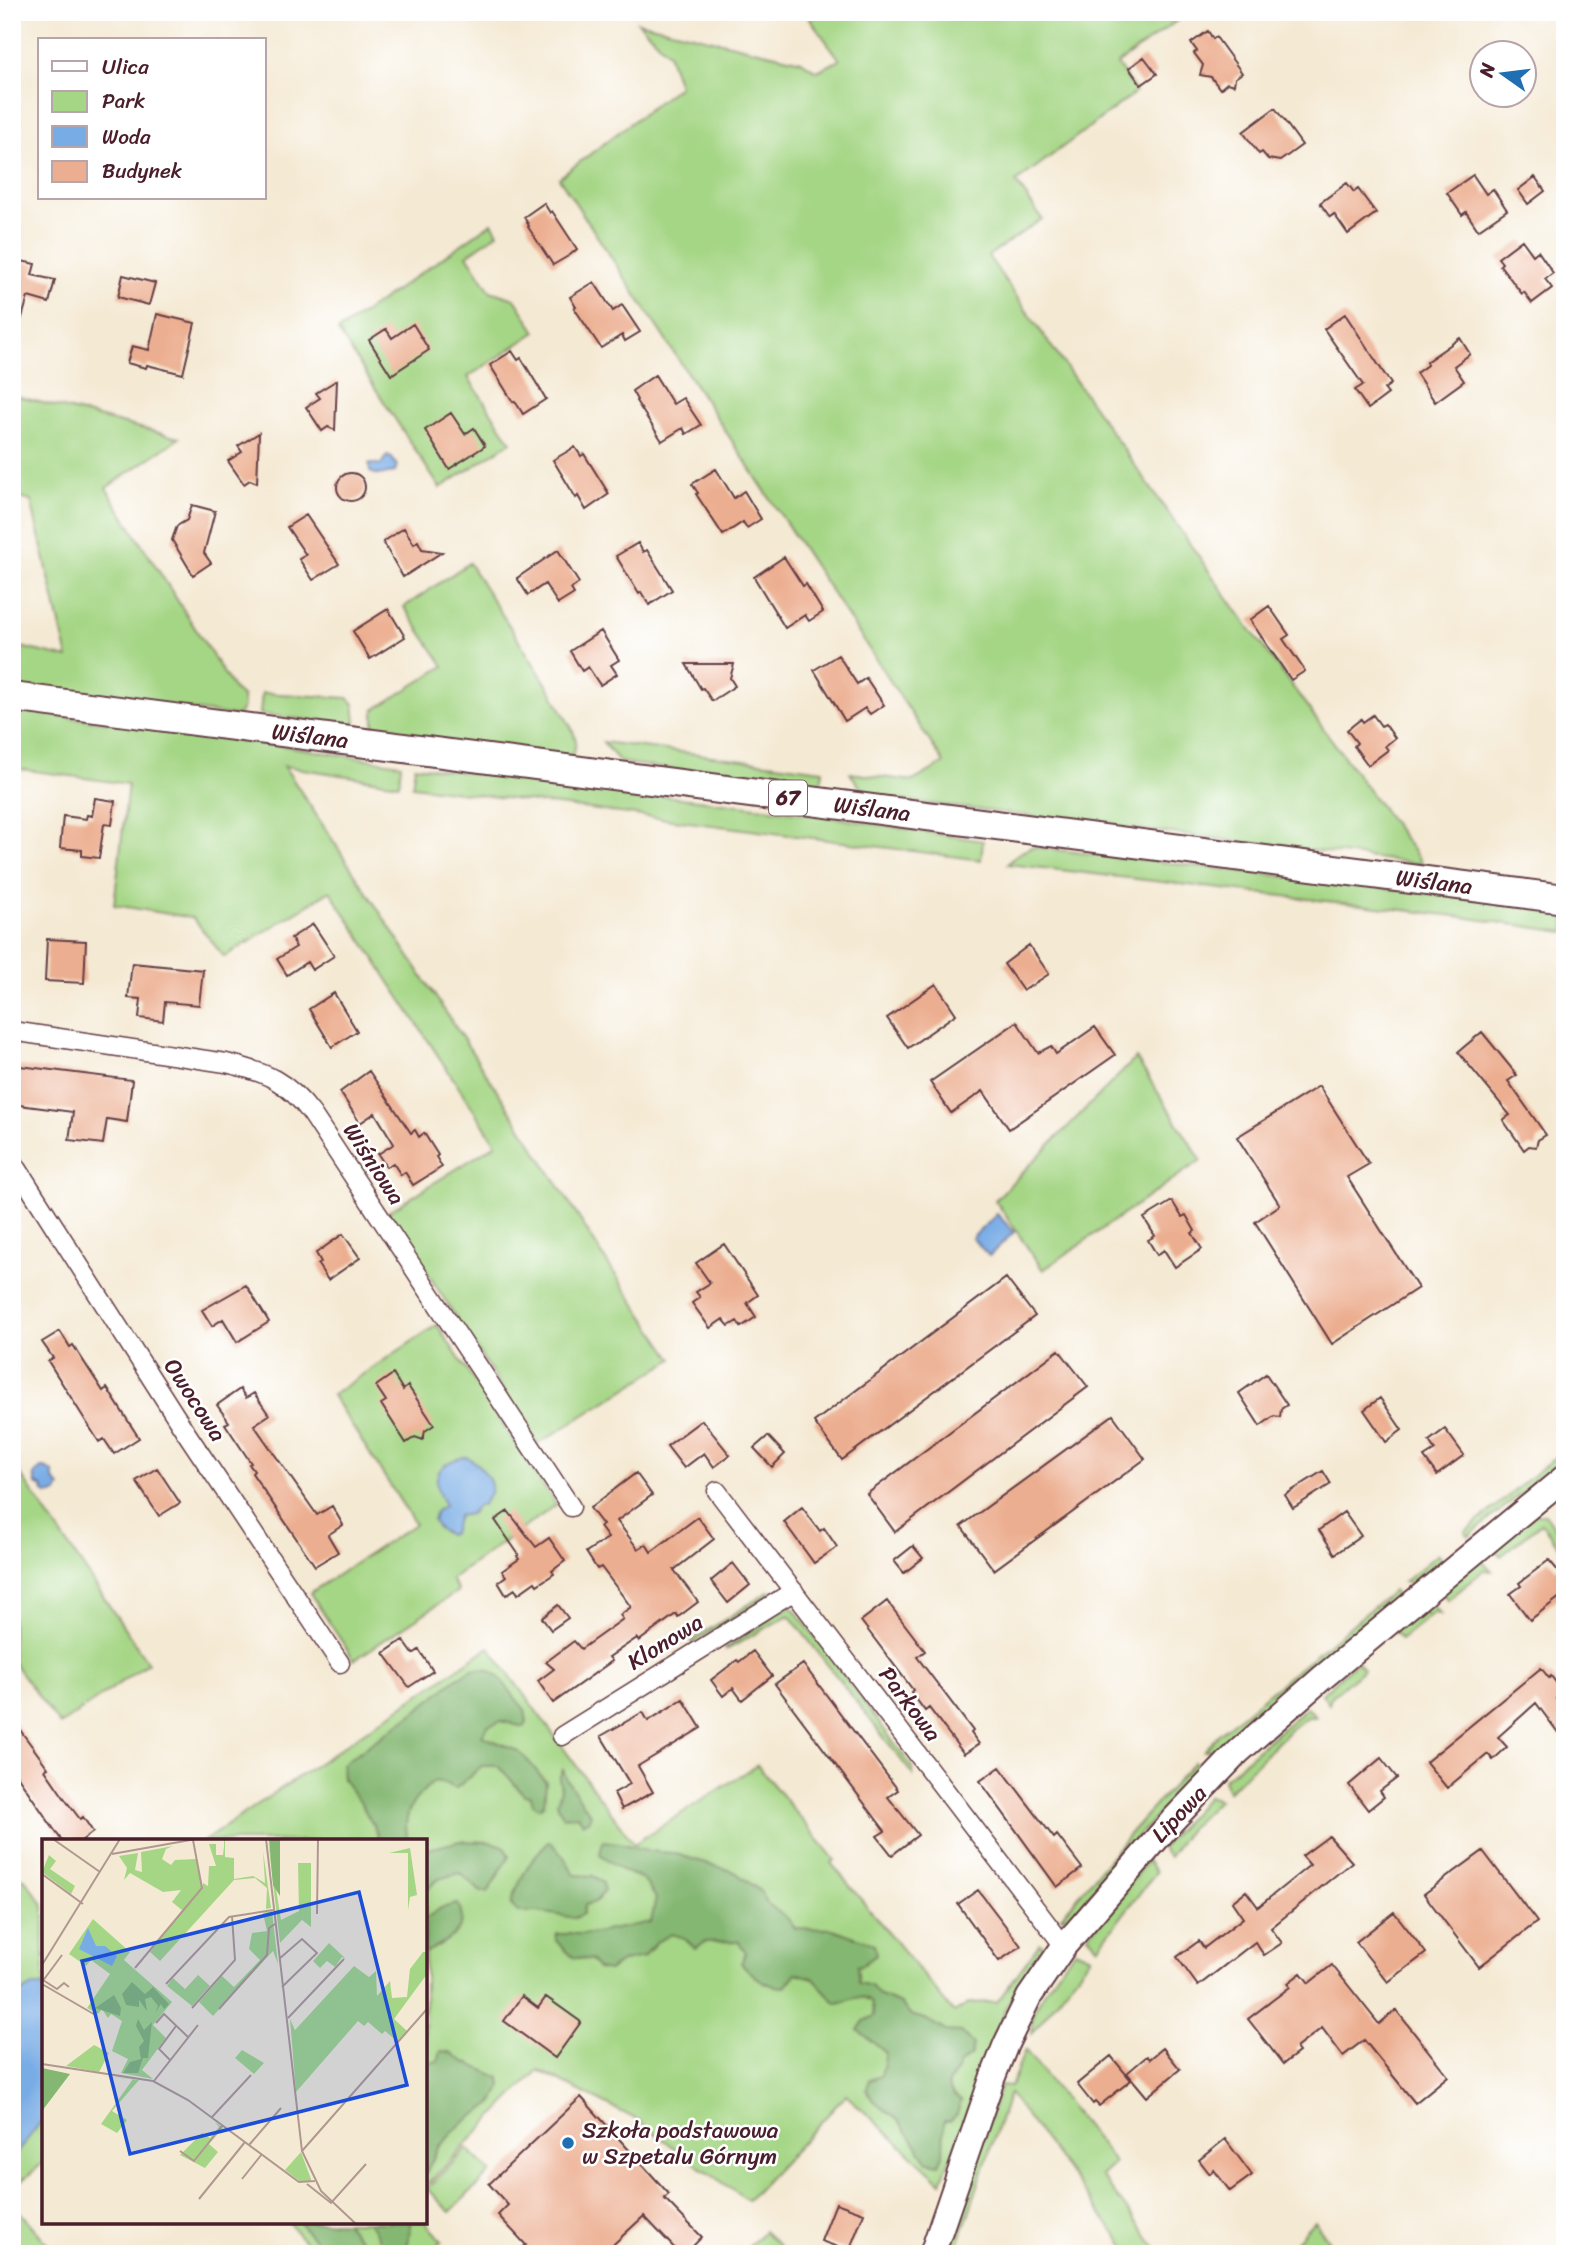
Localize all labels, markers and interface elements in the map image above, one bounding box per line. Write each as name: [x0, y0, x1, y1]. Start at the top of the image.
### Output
legend: [38, 38, 266, 200]
north arrow: [1468, 38, 1538, 108]
text: Ulica: [102, 48, 149, 86]
text: N: [1469, 59, 1505, 81]
text: Park: [102, 82, 145, 120]
text: Woda: [102, 118, 151, 156]
text: Budynek: [102, 152, 183, 190]
street label: Wiślana: [269, 711, 351, 761]
road number: 67: [769, 780, 807, 816]
street label: Wiślana: [831, 784, 913, 834]
street label: Wiślana: [1393, 857, 1475, 907]
street label: Wiśniowa: [332, 1114, 416, 1214]
street label: Owocowa: [152, 1350, 238, 1451]
street label: Klonowa: [619, 1602, 712, 1682]
street label: Parkowa: [868, 1657, 953, 1751]
street label: Lipowa: [1141, 1775, 1218, 1853]
inset map: [42, 1839, 427, 2224]
place label: Szkoła podstawowa w Szpetalu Górnym: [582, 2110, 779, 2177]
marker: Szkoła podstawowa w Szpetalu Górnym: [560, 2135, 576, 2151]

